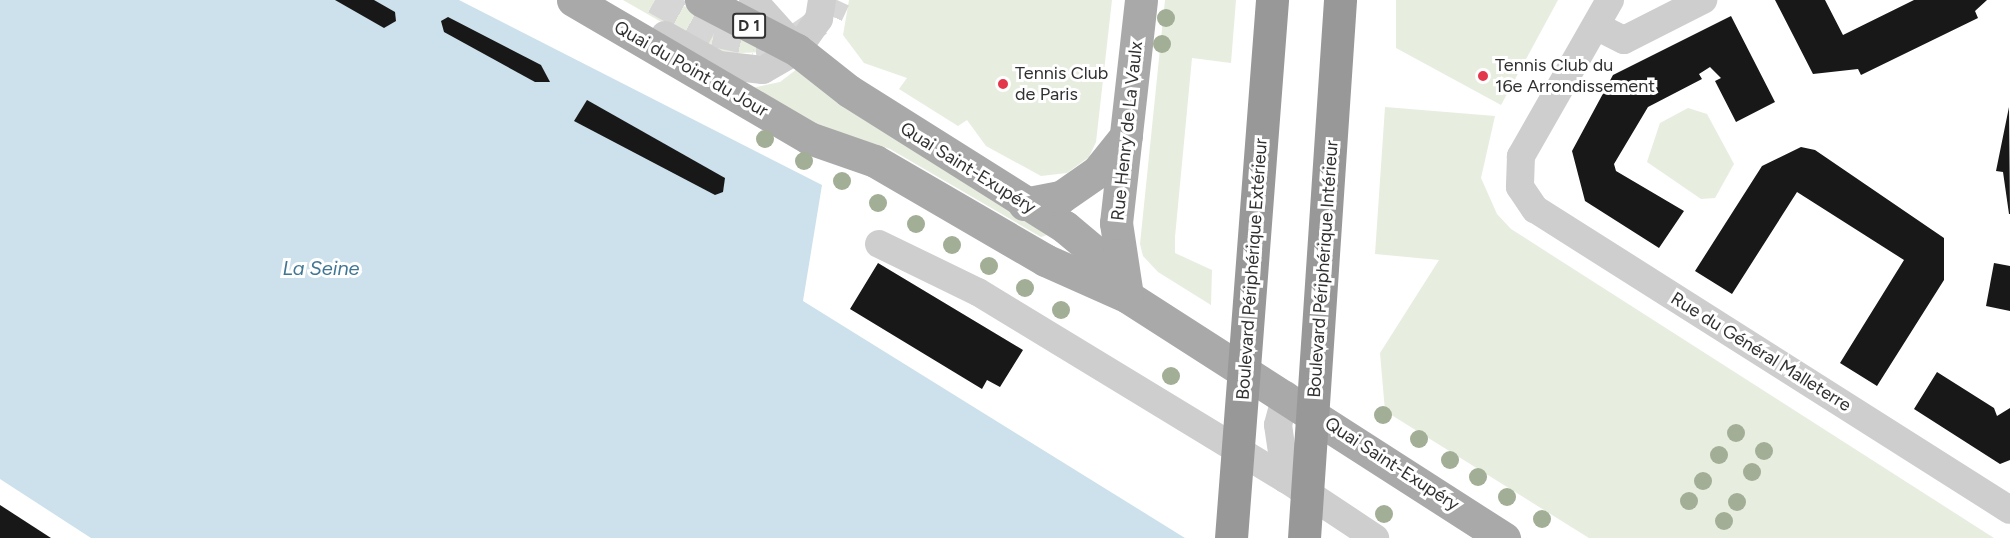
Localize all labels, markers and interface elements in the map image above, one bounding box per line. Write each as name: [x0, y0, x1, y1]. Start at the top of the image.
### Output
road number: D 1: [731, 13, 767, 39]
street label: Quai du Point du Jour: [610, 16, 772, 122]
street label: Rue Henry de La Vaulx: [1107, 40, 1147, 222]
place label: Tennis Club du 16e Arrondissement: [1495, 55, 1655, 98]
place label: Tennis Club de Paris: [1015, 63, 1108, 106]
marker: Tennis Club du 16e Arrondissement: [1476, 69, 1490, 83]
marker: Tennis Club de Paris: [996, 77, 1010, 91]
street label: Quai Saint-Exupéry: [896, 118, 1040, 218]
street label: Boulevard Périphérique Extérieur: [1232, 137, 1272, 401]
street label: Boulevard Périphérique Intérieur: [1303, 140, 1343, 398]
water label: La Seine: [282, 256, 360, 280]
street label: Rue du Général Malleterre: [1667, 288, 1855, 416]
street label: Quai Saint-Exupéry: [1321, 412, 1463, 516]

